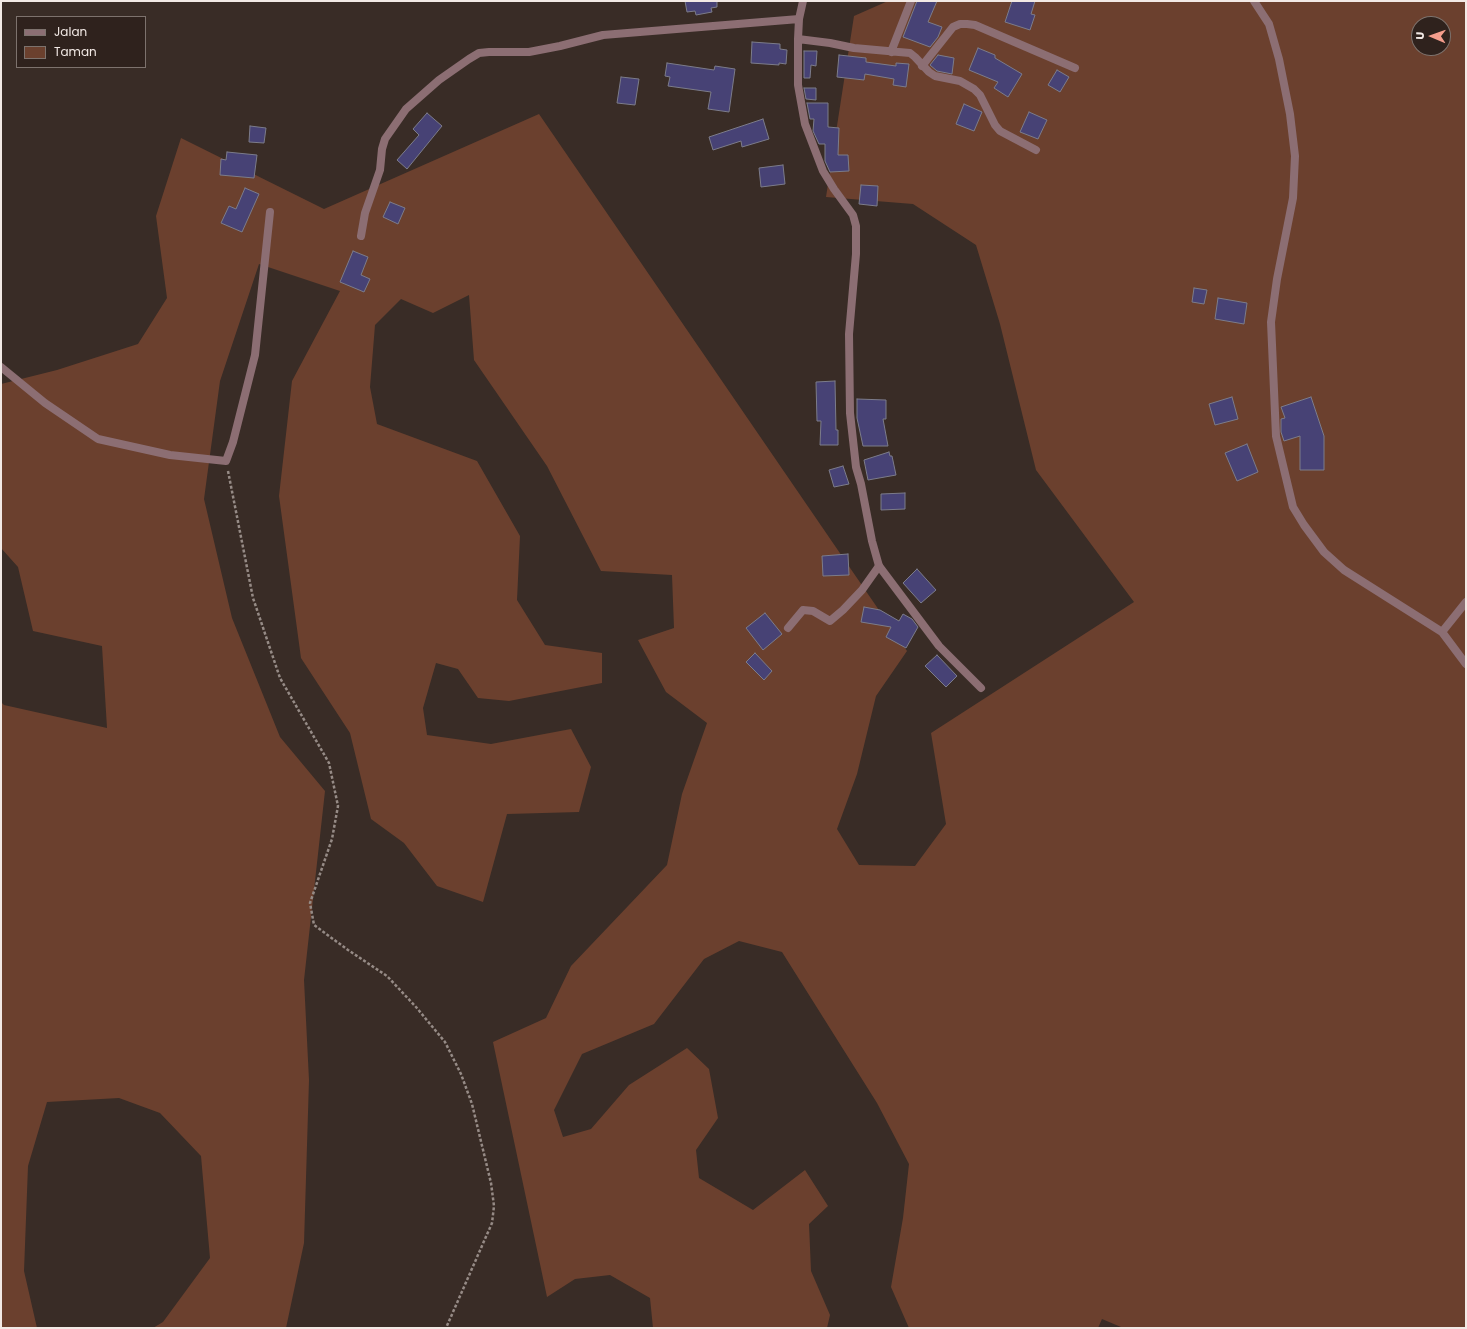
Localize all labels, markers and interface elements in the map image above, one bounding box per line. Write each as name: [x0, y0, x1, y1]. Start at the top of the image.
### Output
legend: [16, 16, 146, 68]
north arrow: [1411, 16, 1451, 56]
text: Jalan: [54, 23, 87, 40]
text: U: [1412, 31, 1428, 40]
text: Taman: [54, 43, 97, 60]

